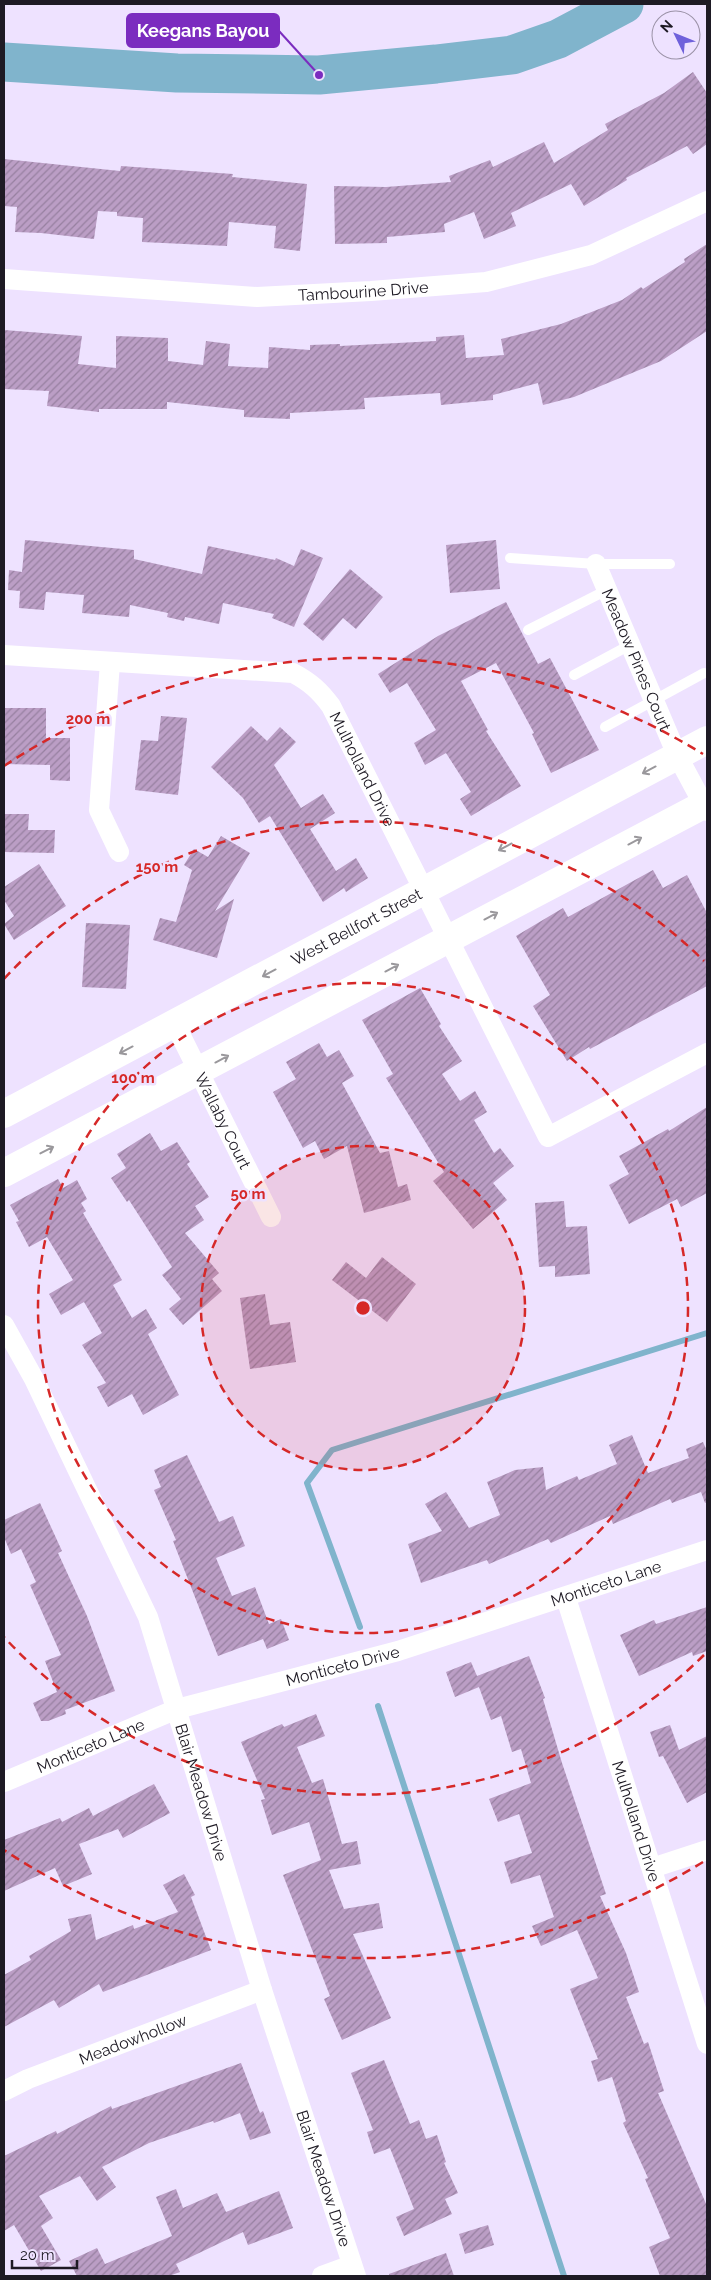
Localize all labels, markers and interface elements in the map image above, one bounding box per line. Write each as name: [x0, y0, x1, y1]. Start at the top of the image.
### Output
north arrow: [651, 10, 701, 60]
callout: Keegans Bayou: [127, 14, 279, 47]
text: N: [657, 17, 676, 35]
text: Keegans Bayou: [137, 20, 269, 41]
street label: Tambourine Drive: [297, 277, 429, 304]
street label: Meadow Pines Court: [598, 586, 675, 734]
street label: Mulholland Drive: [326, 709, 400, 830]
text: 200 m: [66, 710, 110, 728]
one-way arrow: [641, 765, 656, 775]
one-way arrow: [627, 836, 642, 845]
one-way arrow: [498, 843, 513, 852]
text: 150 m: [136, 858, 178, 876]
street label: West Bellfort Street: [288, 884, 425, 969]
one-way arrow: [483, 911, 498, 920]
one-way arrow: [384, 963, 399, 972]
one-way arrow: [262, 968, 277, 978]
one-way arrow: [119, 1046, 134, 1055]
one-way arrow: [215, 1054, 229, 1064]
text: 100 m: [111, 1069, 155, 1087]
street label: Wallaby Court: [191, 1069, 255, 1173]
one-way arrow: [39, 1145, 54, 1154]
text: 50 m: [230, 1185, 266, 1203]
centre of rings: [354, 1299, 372, 1317]
street label: Monticeto Lane: [548, 1556, 664, 1610]
street label: Monticeto Drive: [284, 1642, 401, 1690]
street label: Monticeto Lane: [34, 1714, 147, 1777]
street label: Blair Meadow Drive: [172, 1721, 232, 1863]
street label: Mulholland Drive: [609, 1758, 665, 1884]
street label: Meadowhollow: [76, 2010, 190, 2068]
street label: Blair Meadow Drive: [293, 2108, 355, 2249]
scale bar: [12, 2238, 78, 2270]
text: 20 m: [20, 2246, 55, 2264]

